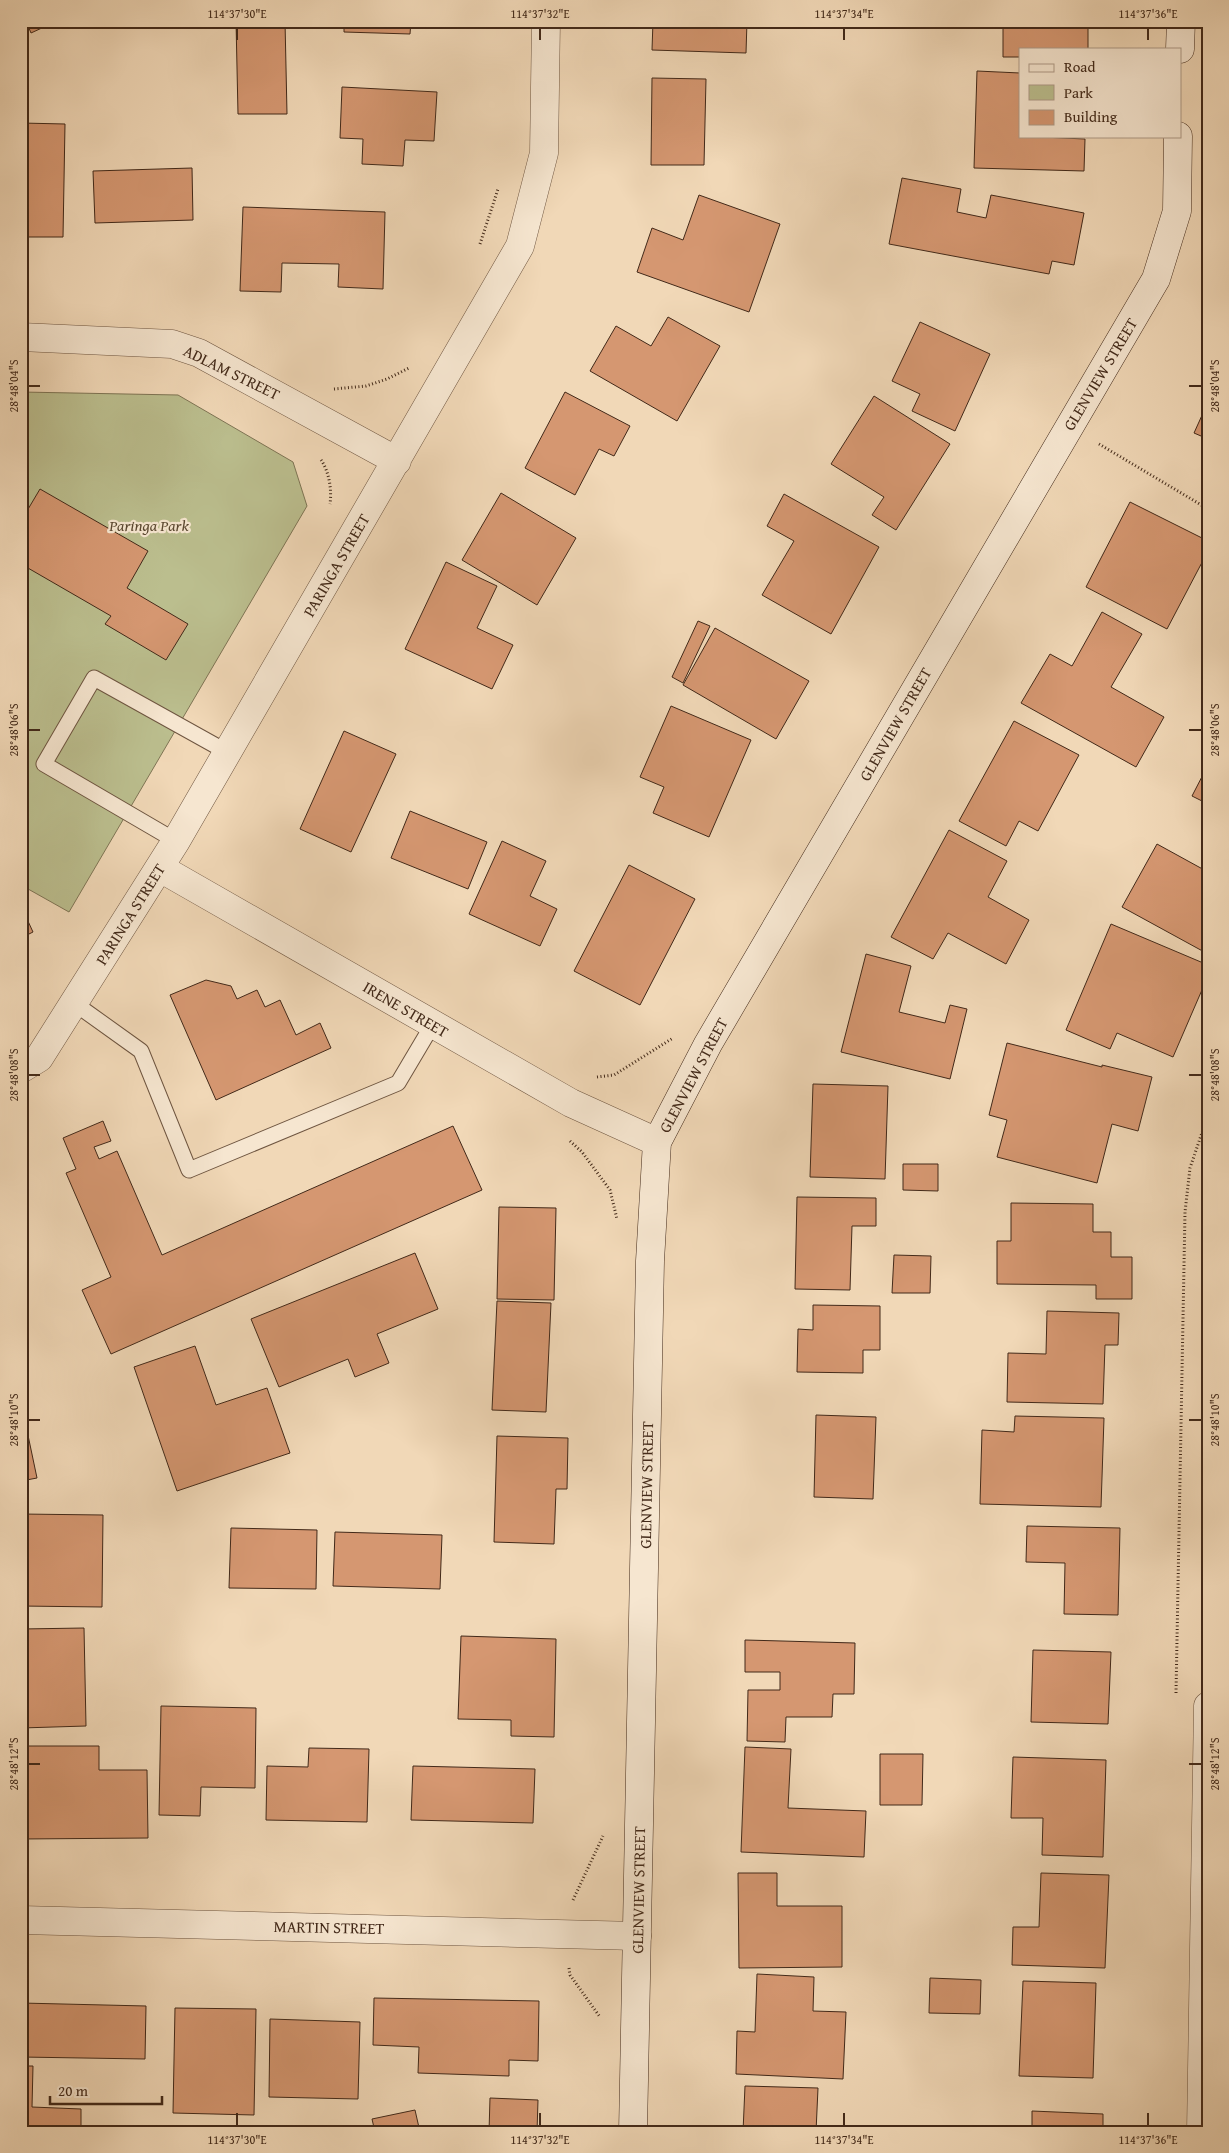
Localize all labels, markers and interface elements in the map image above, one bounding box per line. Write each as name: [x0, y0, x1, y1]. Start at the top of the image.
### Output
text: 114°37'30"E: [207, 5, 267, 22]
text: 114°37'32"E: [510, 5, 570, 22]
text: 114°37'34"E: [814, 5, 874, 22]
text: 114°37'36"E: [1118, 5, 1178, 22]
legend: [1019, 48, 1182, 138]
text: Road: [1064, 56, 1095, 77]
text: Park: [1064, 82, 1093, 103]
text: Building: [1064, 106, 1118, 127]
street label: GLENVIEW STREET: [1057, 313, 1143, 435]
street label: ADLAM STREET: [180, 338, 284, 406]
text: 28°48'04"S: [5, 359, 22, 413]
text: 28°48'04"S: [1206, 359, 1223, 413]
street label: PARINGA STREET: [297, 509, 375, 621]
park label: Paringa Park: [108, 513, 189, 537]
street label: GLENVIEW STREET: [853, 663, 937, 785]
text: 28°48'06"S: [5, 703, 22, 757]
text: 28°48'06"S: [1206, 703, 1223, 757]
street label: PARINGA STREET: [89, 859, 171, 969]
street label: IRENE STREET: [359, 975, 453, 1043]
street label: GLENVIEW STREET: [652, 1013, 734, 1137]
text: 28°48'08"S: [5, 1048, 22, 1102]
text: 28°48'08"S: [1206, 1048, 1223, 1102]
text: 28°48'10"S: [5, 1393, 22, 1447]
text: 28°48'10"S: [1206, 1393, 1223, 1447]
street label: GLENVIEW STREET: [633, 1421, 659, 1549]
text: 28°48'12"S: [5, 1737, 22, 1791]
text: 28°48'12"S: [1206, 1737, 1223, 1791]
street label: GLENVIEW STREET: [625, 1826, 651, 1954]
street label: MARTIN STREET: [273, 1914, 385, 1940]
scale bar: [50, 2073, 162, 2105]
text: 20 m: [58, 2080, 89, 2101]
text: 114°37'30"E: [207, 2131, 267, 2148]
text: 114°37'32"E: [510, 2131, 570, 2148]
text: 114°37'34"E: [814, 2131, 874, 2148]
text: 114°37'36"E: [1118, 2131, 1178, 2148]

